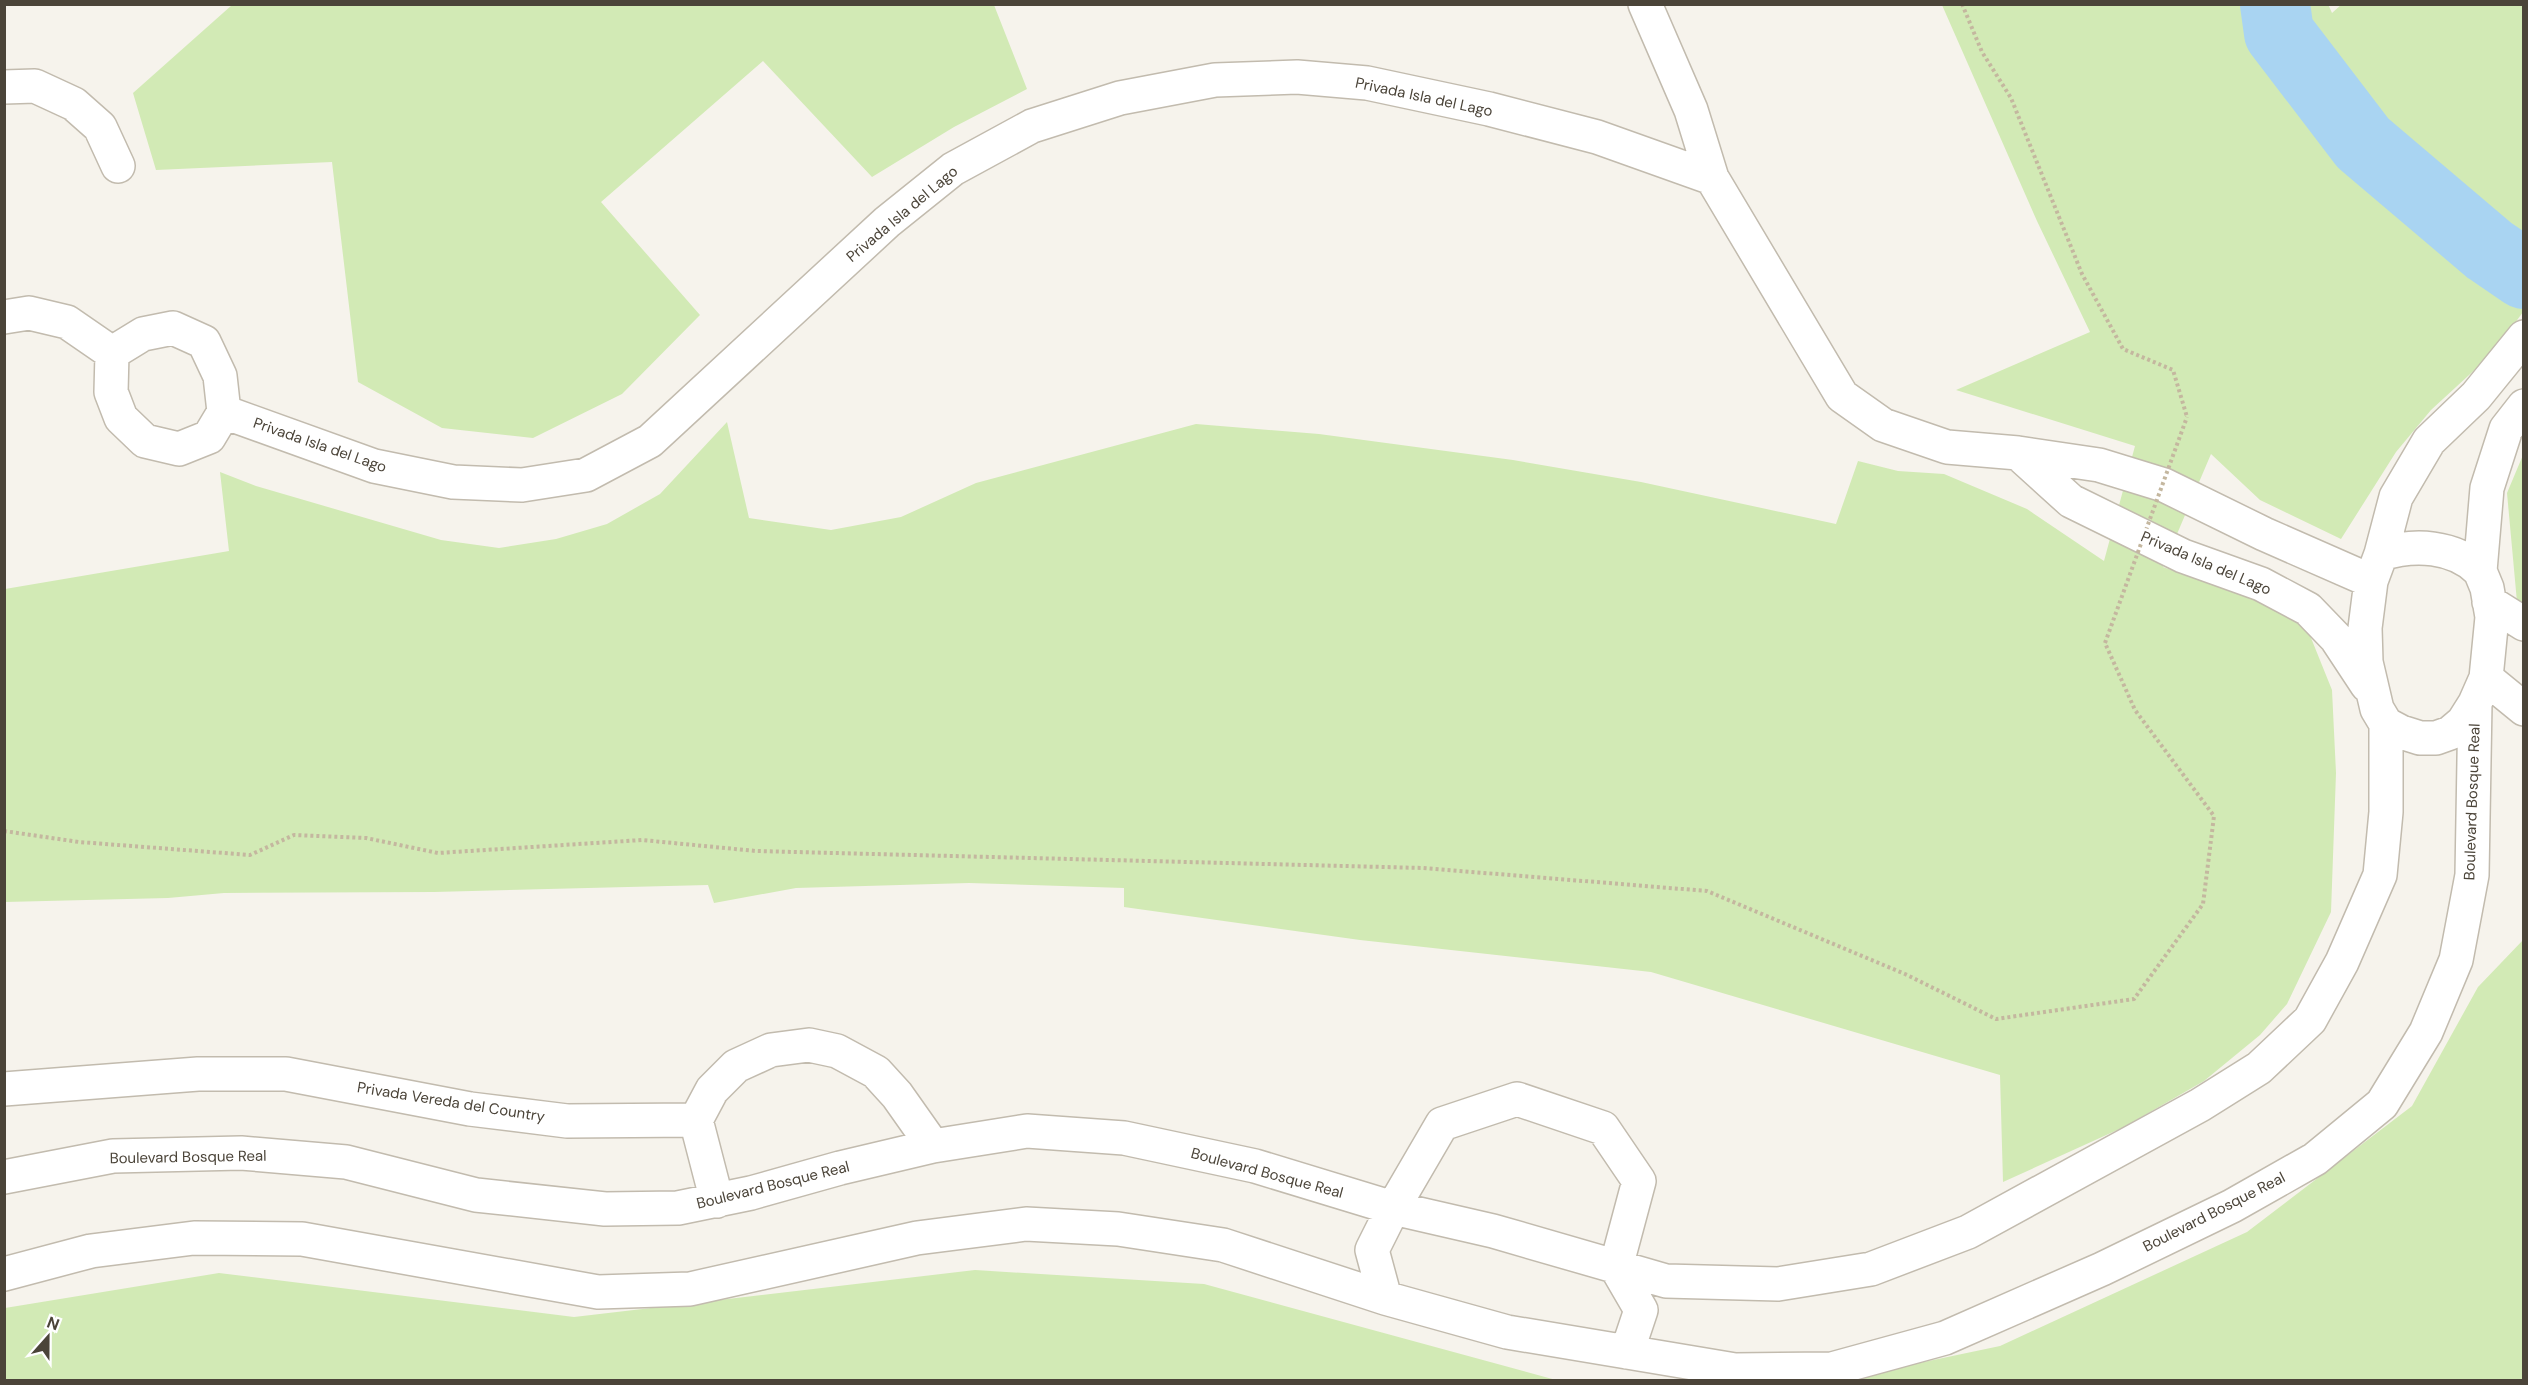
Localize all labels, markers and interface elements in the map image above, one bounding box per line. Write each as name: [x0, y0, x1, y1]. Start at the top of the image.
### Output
street label: Privada Isla del Lago: [1353, 73, 1495, 121]
street label: Privada Isla del Lago: [842, 161, 962, 267]
street label: Privada Isla del Lago: [251, 413, 390, 477]
street label: Privada Isla del Lago: [2138, 526, 2274, 600]
street label: Boulevard Bosque Real: [2459, 723, 2485, 881]
street label: Privada Vereda del Country: [356, 1077, 547, 1127]
street label: Boulevard Bosque Real: [1189, 1143, 1345, 1203]
street label: Boulevard Bosque Real: [109, 1146, 267, 1168]
street label: Boulevard Bosque Real: [694, 1156, 852, 1214]
street label: Boulevard Bosque Real: [2140, 1167, 2288, 1257]
north arrow: [18, 1307, 78, 1367]
text: N: [44, 1312, 62, 1335]

